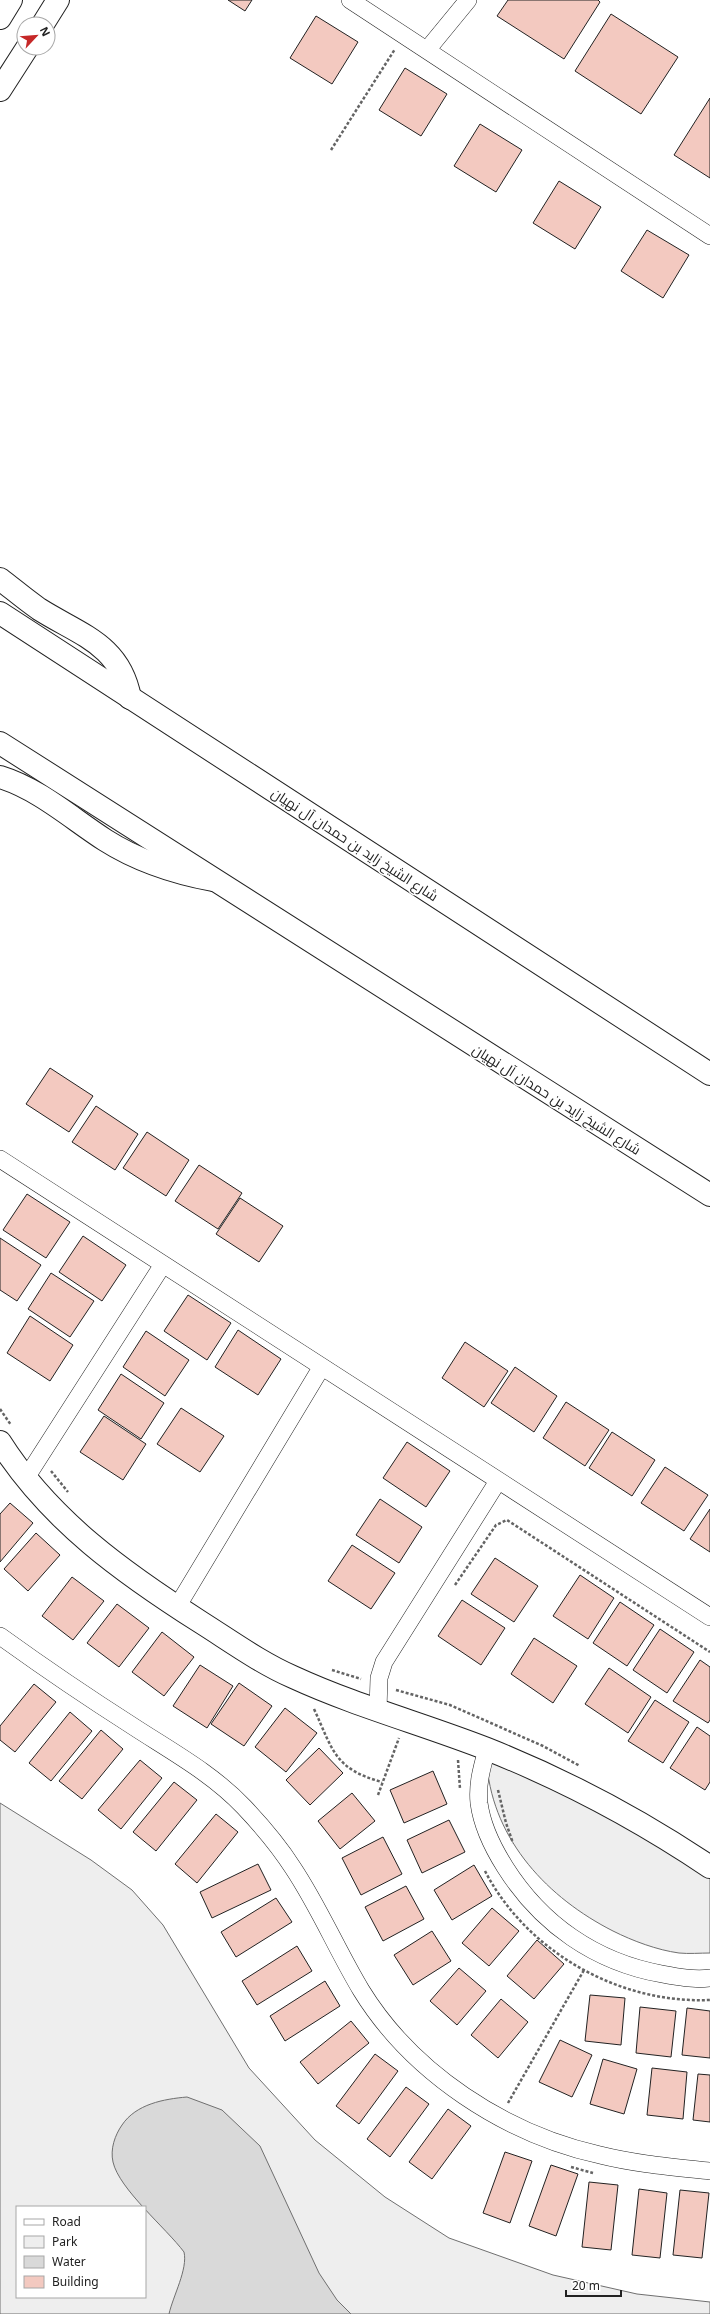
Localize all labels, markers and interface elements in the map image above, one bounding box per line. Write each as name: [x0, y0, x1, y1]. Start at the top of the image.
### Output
north arrow: [16, 16, 56, 56]
text: N: [37, 24, 54, 39]
street label: شارع الشيخ زايد بن حمدان آل نهيان: [268, 783, 442, 905]
street label: شارع الشيخ زايد بن حمدان آل نهيان: [469, 1039, 645, 1159]
legend: [16, 2206, 146, 2298]
text: Road: [52, 2213, 81, 2230]
text: Park: [52, 2233, 78, 2250]
text: Water: [52, 2253, 86, 2270]
scale bar: [566, 2272, 621, 2298]
text: Building: [52, 2273, 99, 2290]
text: 20 m: [572, 2277, 600, 2294]

